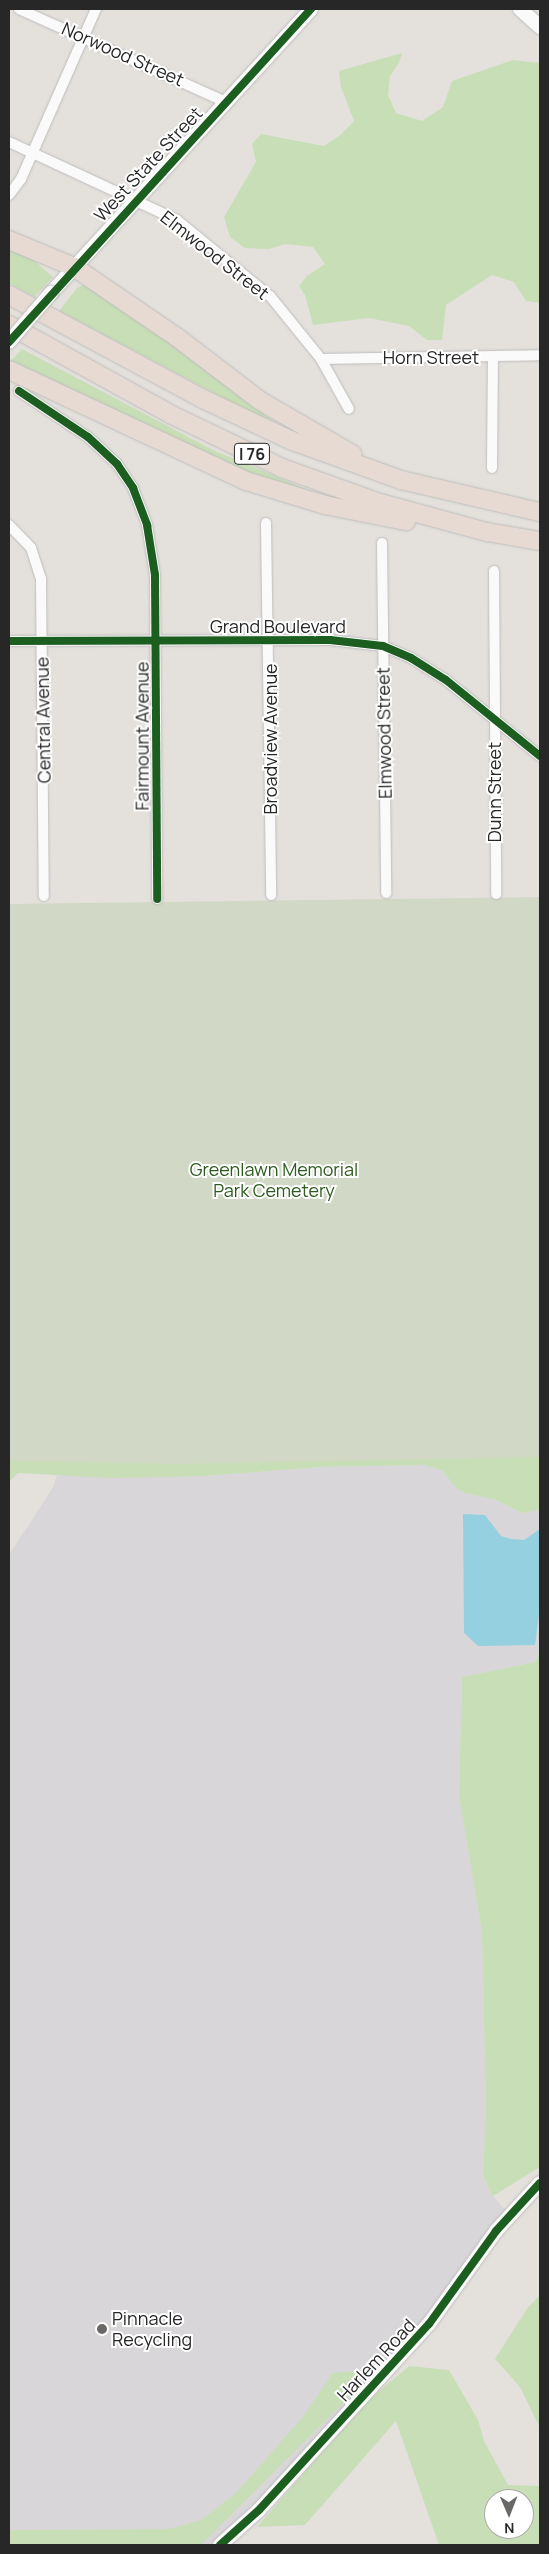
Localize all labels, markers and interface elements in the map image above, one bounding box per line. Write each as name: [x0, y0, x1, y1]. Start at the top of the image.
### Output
street label: Norwood Street: [59, 17, 187, 91]
street label: West State Street: [89, 102, 207, 226]
street label: Elmwood Street: [156, 206, 274, 304]
street label: Horn Street: [383, 346, 479, 368]
road number: I 76: [233, 440, 271, 468]
street label: Grand Boulevard: [210, 615, 346, 637]
street label: Central Avenue: [31, 657, 55, 783]
street label: Fairmount Avenue: [131, 661, 153, 811]
street label: Broadview Avenue: [259, 663, 281, 815]
street label: Elmwood Street: [372, 667, 396, 799]
street label: Dunn Street: [483, 742, 505, 842]
park label: Greenlawn Memorial Park Cemetery: [190, 1159, 358, 1202]
place label: Pinnacle Recycling: [112, 2308, 192, 2350]
street label: Harlem Road: [332, 2314, 420, 2406]
marker: Pinnacle Recycling: [96, 2323, 108, 2335]
north arrow: [484, 2489, 534, 2539]
text: N: [504, 2519, 514, 2538]

